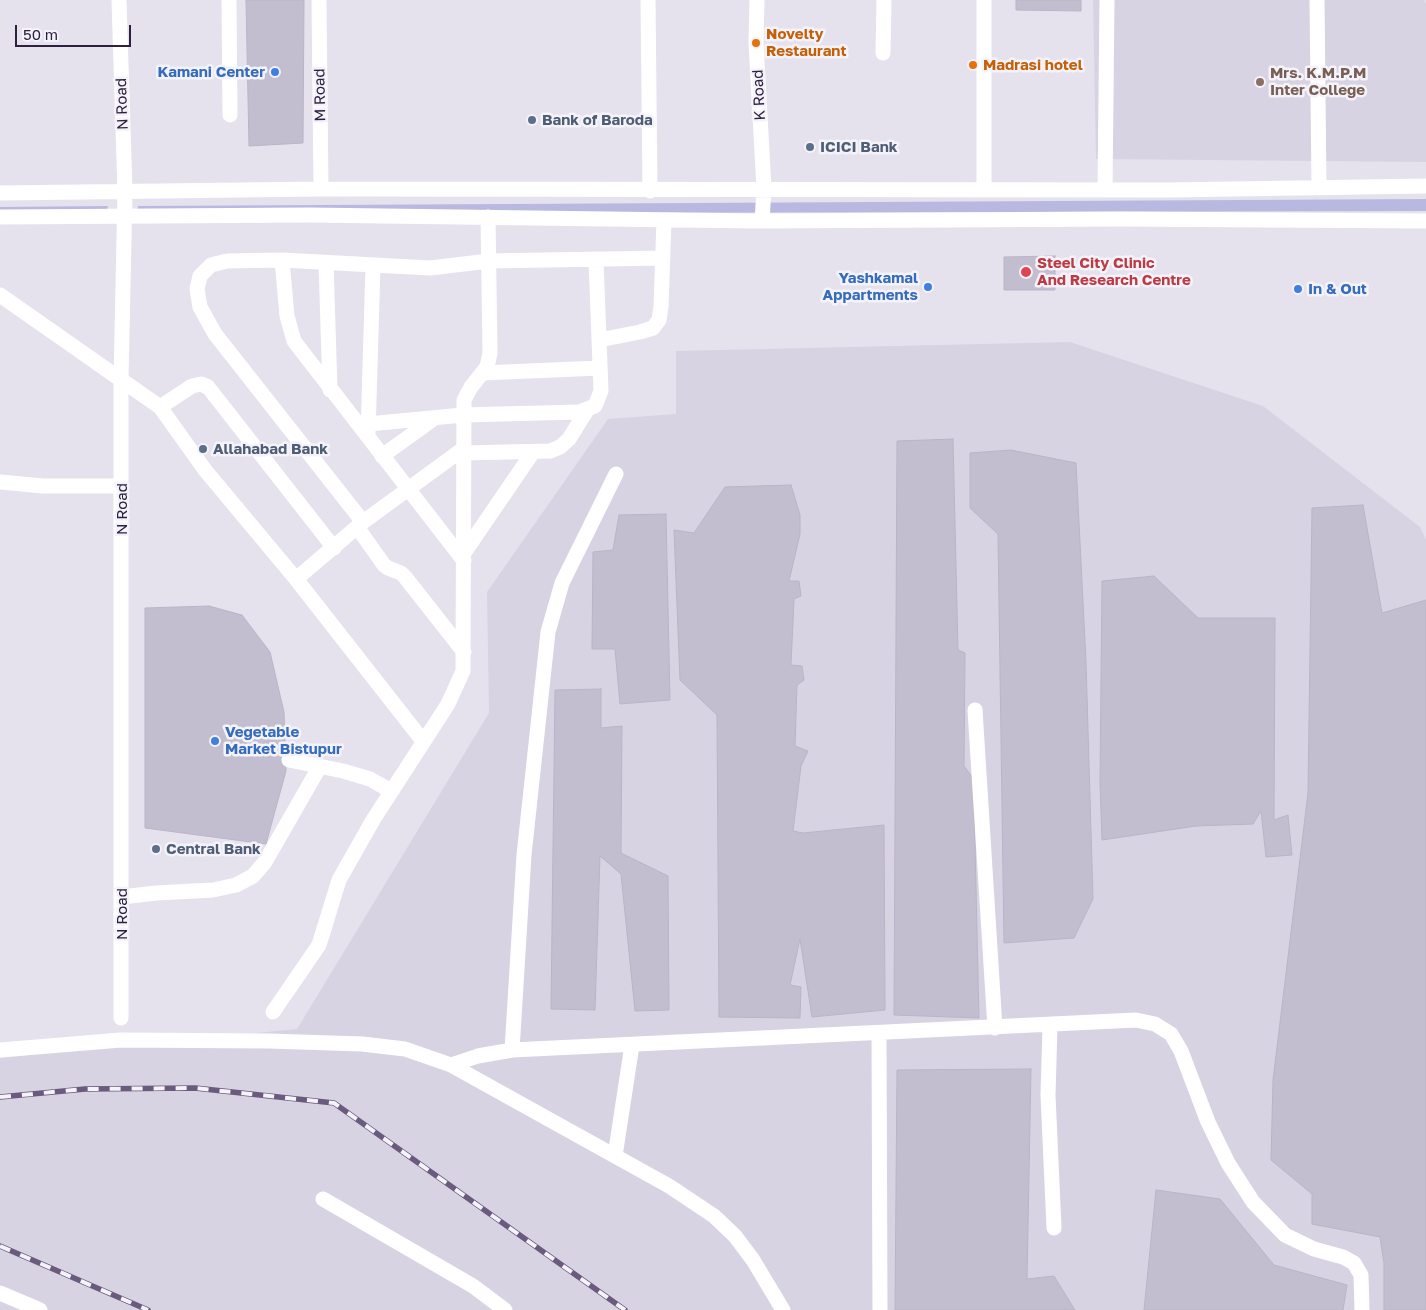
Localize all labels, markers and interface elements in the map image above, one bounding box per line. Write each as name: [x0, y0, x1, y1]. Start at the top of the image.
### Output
scale bar: [18, 15, 134, 47]
text: 50 m: [23, 25, 58, 43]
place label: Novelty Restaurant: [766, 25, 846, 60]
marker: Novelty Restaurant: [750, 37, 762, 49]
place label: Madrasi hotel: [983, 56, 1083, 74]
marker: Madrasi hotel: [967, 59, 979, 71]
place label: Kamani Center: [158, 63, 265, 81]
place label: Mrs. K.M.P.M Inter College: [1270, 64, 1366, 99]
marker: Kamani Center: [269, 66, 281, 78]
street label: M Road: [311, 68, 329, 122]
street label: K Road: [749, 69, 769, 121]
marker: Mrs. K.M.P.M Inter College: [1254, 76, 1266, 88]
street label: N Road: [112, 78, 132, 130]
place label: Bank of Baroda: [542, 111, 653, 129]
marker: Bank of Baroda: [526, 114, 538, 126]
place label: ICICI Bank: [820, 138, 897, 156]
marker: ICICI Bank: [804, 141, 816, 153]
place label: Steel City Clinic And Research Centre: [1037, 254, 1191, 289]
marker: Steel City Clinic And Research Centre: [1019, 265, 1033, 279]
place label: Yashkamal Appartments: [823, 269, 918, 304]
place label: In & Out: [1308, 280, 1367, 298]
marker: Yashkamal Appartments: [922, 281, 934, 293]
marker: In & Out: [1292, 283, 1304, 295]
place label: Allahabad Bank: [213, 440, 328, 458]
marker: Allahabad Bank: [197, 443, 209, 455]
street label: N Road: [113, 483, 131, 535]
place label: Vegetable Market Bistupur: [225, 723, 342, 758]
marker: Vegetable Market Bistupur: [209, 735, 221, 747]
place label: Central Bank: [166, 840, 261, 858]
marker: Central Bank: [150, 843, 162, 855]
street label: N Road: [113, 888, 131, 940]

